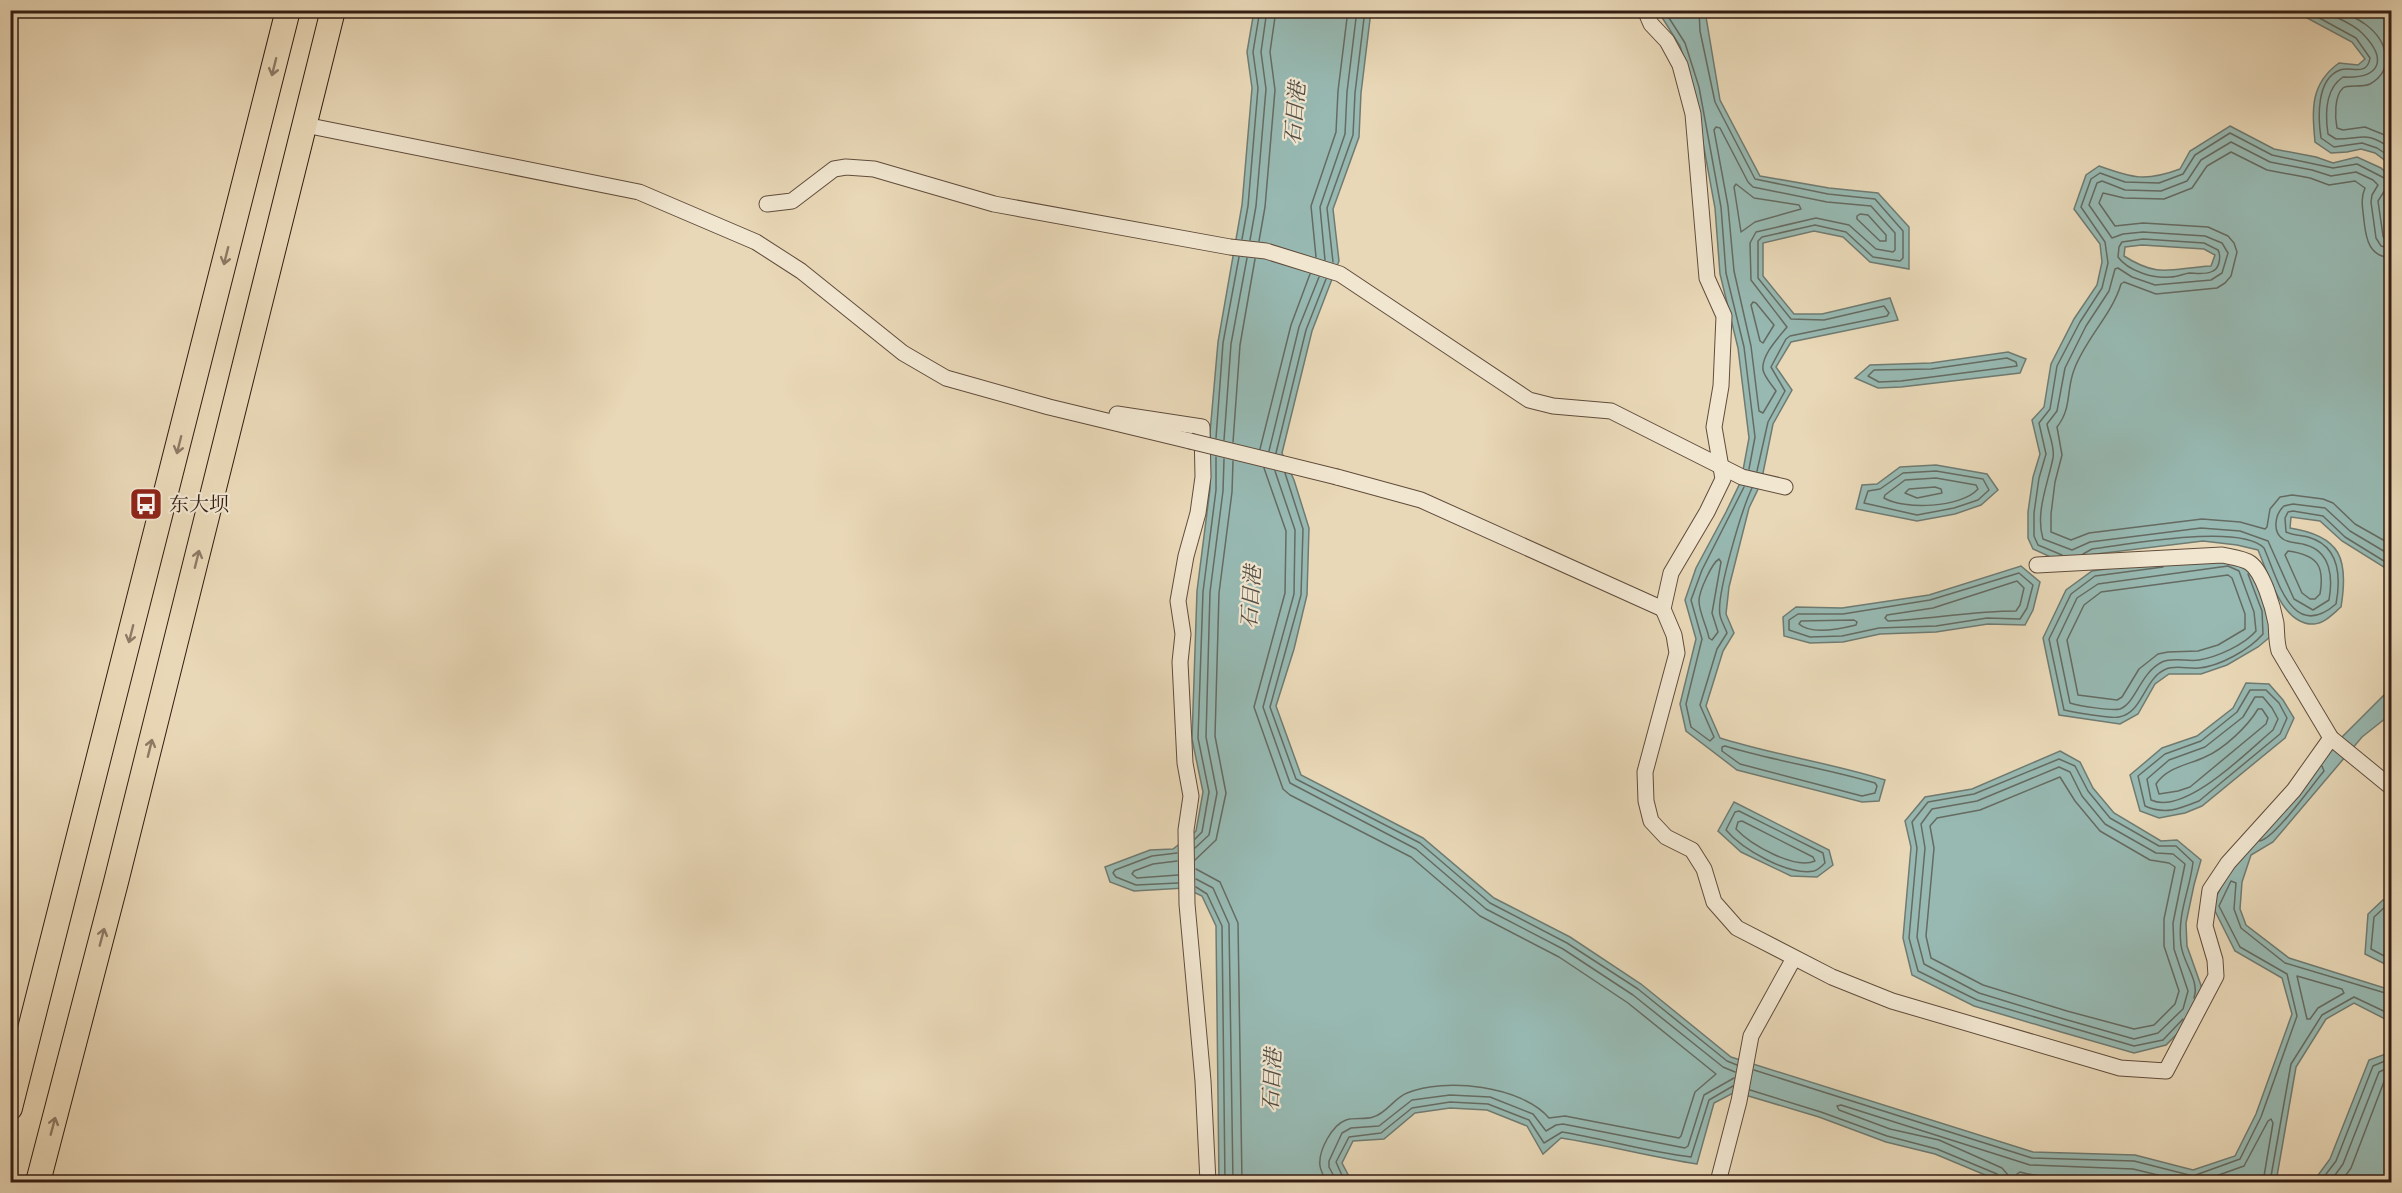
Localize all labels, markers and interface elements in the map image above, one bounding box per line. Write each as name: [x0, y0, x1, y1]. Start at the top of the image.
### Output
one-way arrow: [268, 57, 280, 76]
water label: 石目港: [1279, 77, 1310, 145]
one-way arrow: [220, 247, 232, 266]
one-way arrow: [172, 436, 184, 455]
bus stop icon: 东大坝: [128, 486, 164, 522]
place label: 东大坝: [169, 492, 229, 516]
one-way arrow: [192, 550, 204, 569]
water label: 石目港: [1236, 562, 1265, 629]
one-way arrow: [124, 625, 136, 644]
one-way arrow: [144, 739, 156, 758]
one-way arrow: [97, 928, 108, 947]
water label: 石目港: [1257, 1045, 1286, 1112]
one-way arrow: [48, 1117, 59, 1136]

